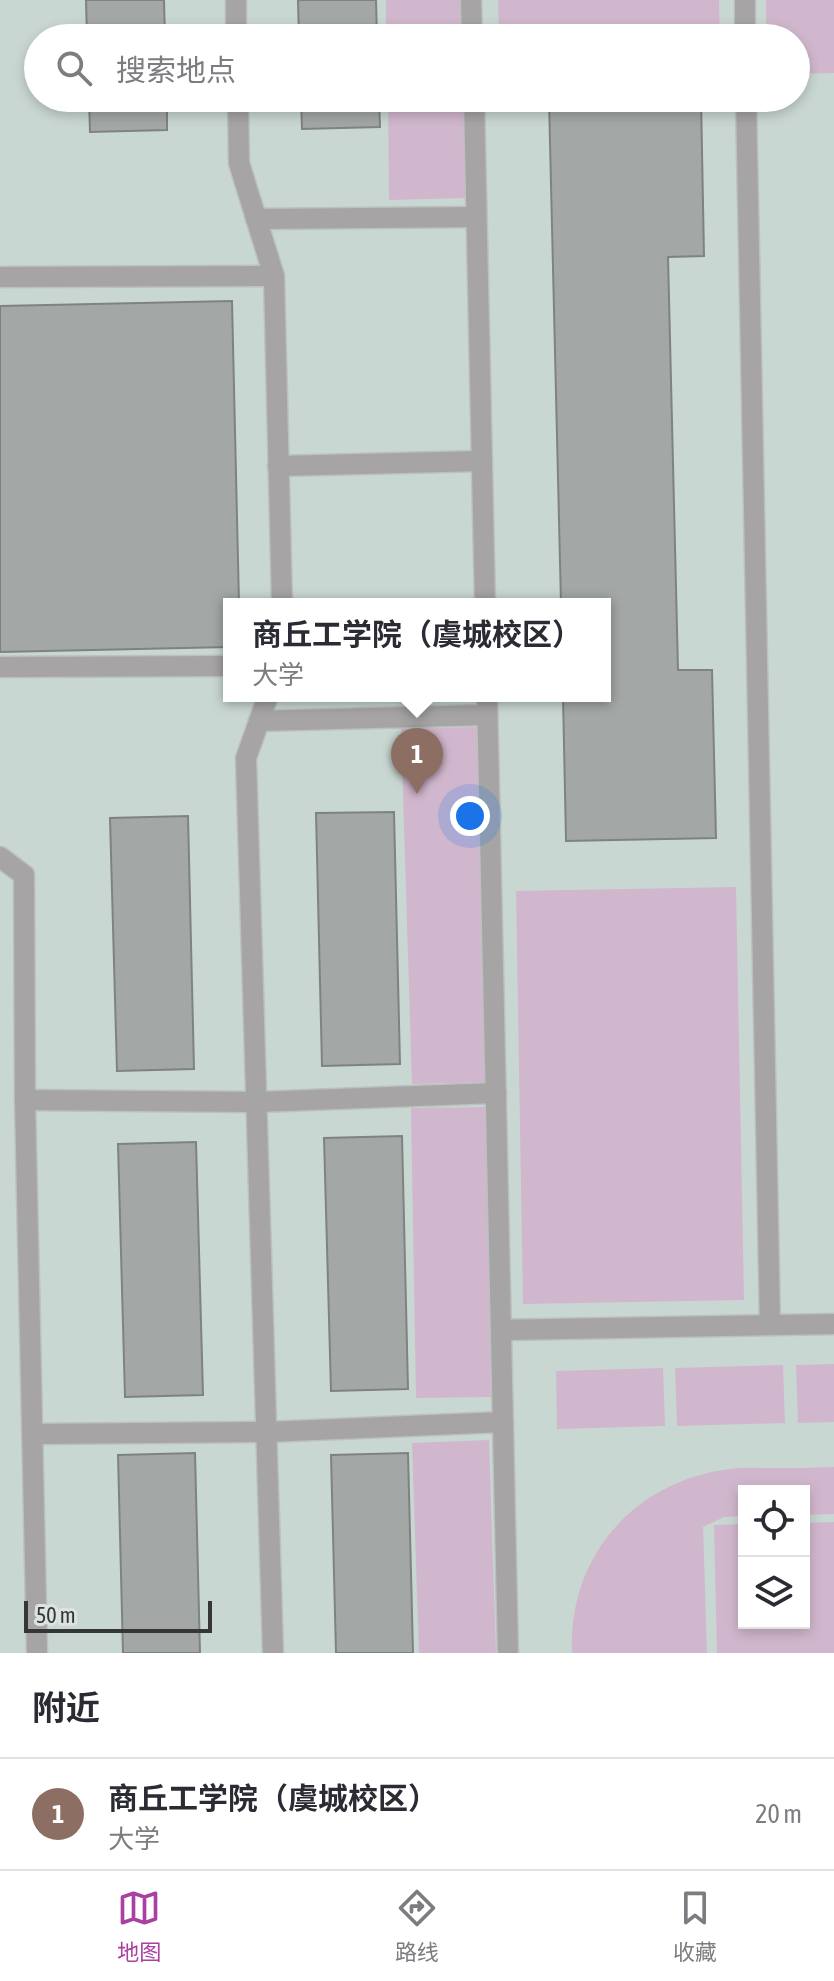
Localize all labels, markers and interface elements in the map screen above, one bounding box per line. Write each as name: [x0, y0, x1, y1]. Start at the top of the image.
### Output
search box: [24, 24, 810, 112]
icon: search: [52, 46, 96, 90]
text: 搜索地点: [116, 53, 236, 87]
popup: [223, 598, 611, 702]
text: 商丘工学院（虞城校区）: [252, 617, 582, 651]
text: 大学: [252, 660, 304, 690]
pin: 1: [391, 728, 443, 794]
your location: [450, 796, 490, 836]
map controls: [738, 1485, 810, 1629]
button: locate: [738, 1485, 810, 1557]
button: layers: [738, 1557, 810, 1629]
scale bar: [24, 1597, 212, 1633]
text: 50 m: [36, 1602, 76, 1628]
text: 附近: [32, 1688, 100, 1727]
text: 商丘工学院（虞城校区）: [108, 1781, 438, 1815]
text: 1: [52, 1799, 64, 1829]
text: 20 m: [755, 1799, 802, 1829]
text: 大学: [108, 1824, 160, 1854]
tab: 地图: [117, 1886, 161, 1966]
tab: 路线: [395, 1886, 439, 1966]
tab: 收藏: [673, 1886, 717, 1966]

